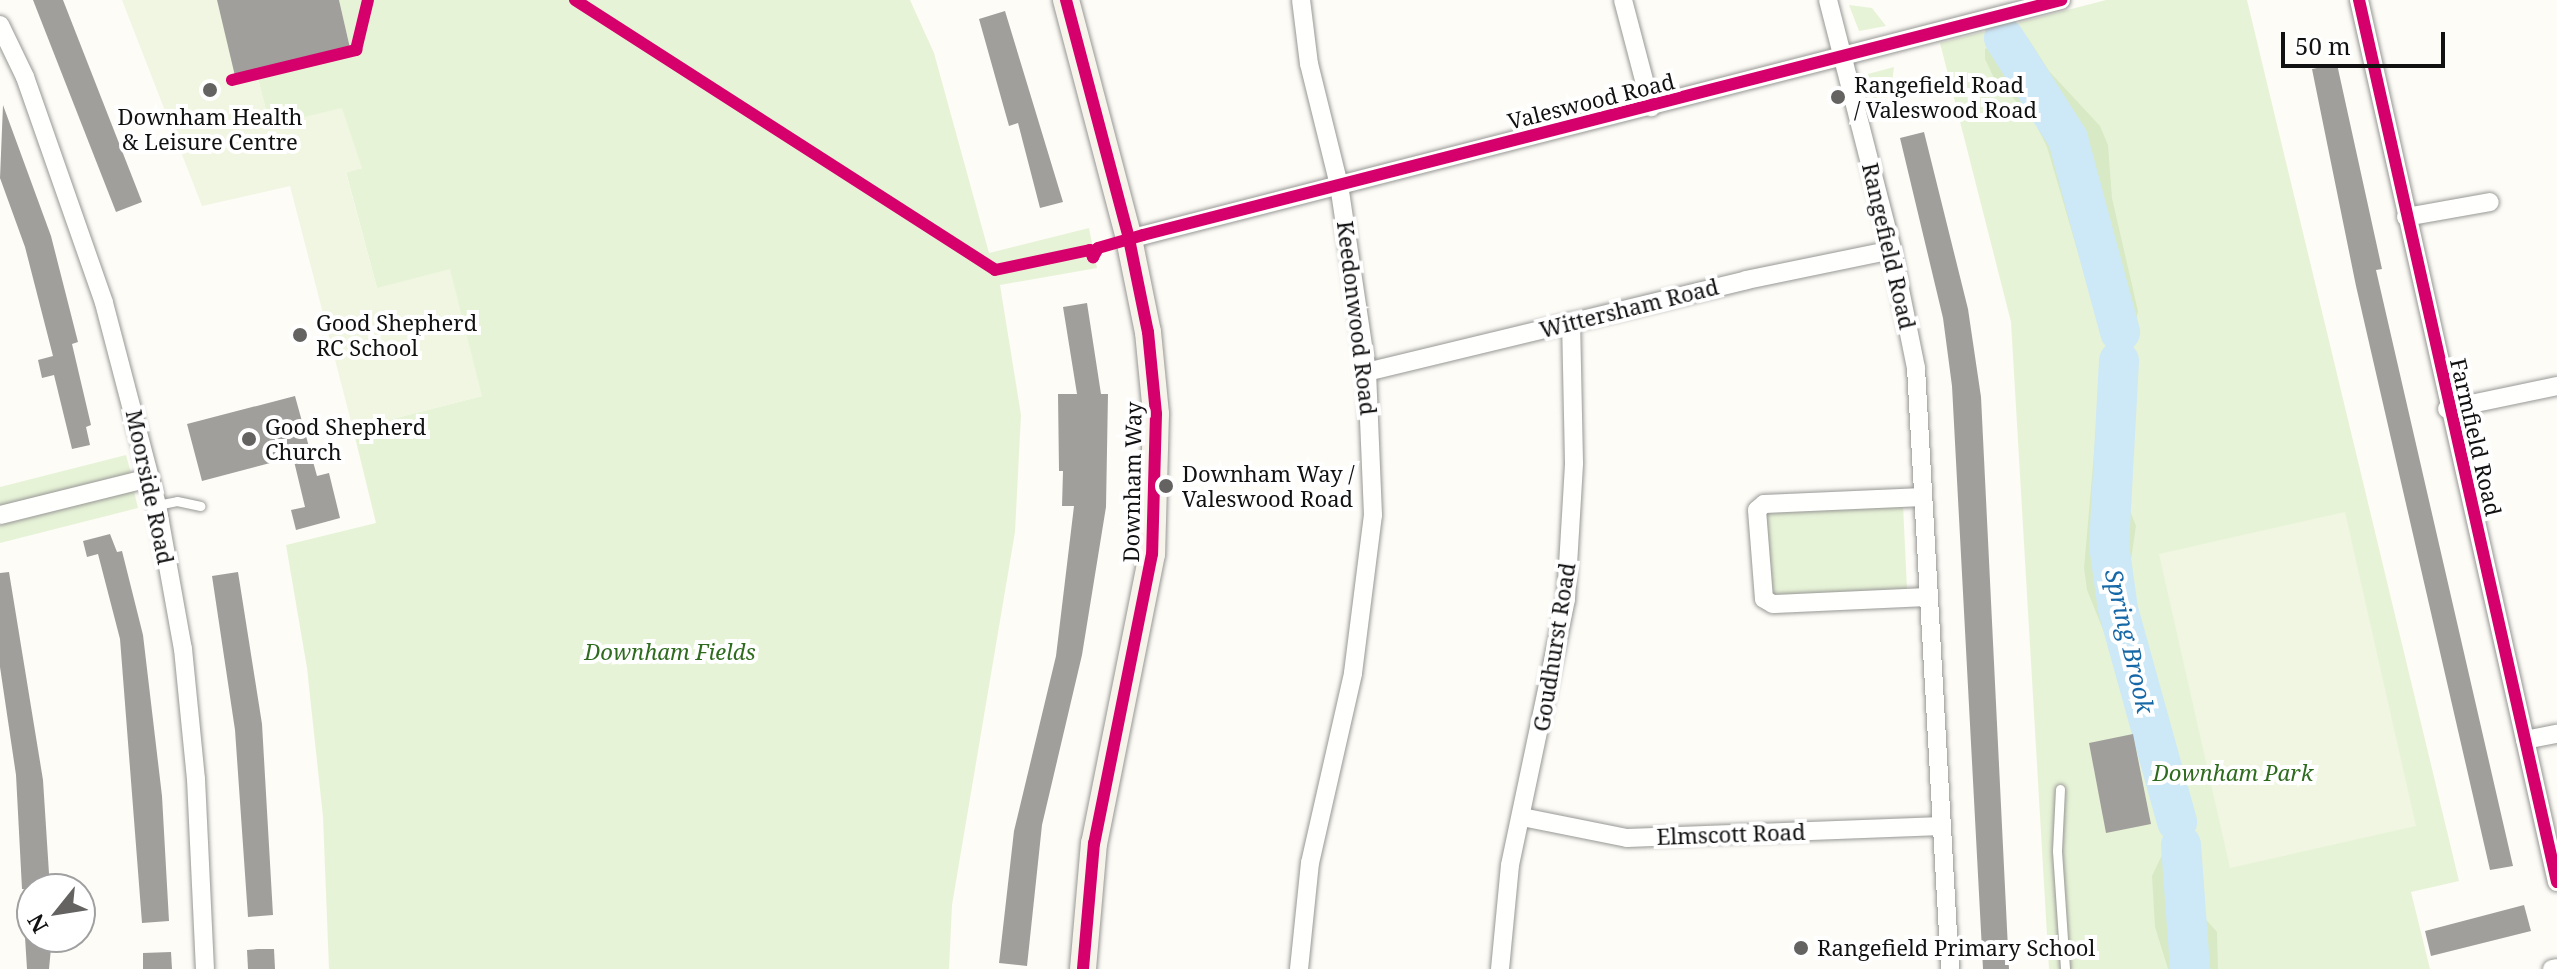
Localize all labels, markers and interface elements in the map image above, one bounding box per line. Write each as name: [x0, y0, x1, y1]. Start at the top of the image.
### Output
scale bar: [2285, 16, 2449, 66]
text: 50 m: [2295, 29, 2351, 62]
street label: Valeswood Road: [1505, 68, 1677, 134]
place label: Rangefield Road / Valeswood Road: [1854, 71, 2037, 122]
marker: Downham Health & Leisure Centre: [201, 81, 219, 99]
marker: Rangefield Road / Valeswood Road: [1829, 88, 1847, 106]
place label: Downham Health & Leisure Centre: [118, 103, 302, 154]
street label: Rangefield Road: [1857, 160, 1921, 332]
street label: Keedonwood Road: [1332, 219, 1382, 417]
street label: Wittersham Road: [1537, 273, 1721, 343]
place label: Good Shepherd RC School: [316, 309, 477, 360]
marker: Good Shepherd RC School: [291, 326, 309, 344]
street label: Farmfield Road: [2445, 356, 2507, 518]
street label: Downham Way: [1117, 401, 1147, 563]
street label: Moorside Road: [121, 407, 179, 567]
place label: Good Shepherd Church: [265, 413, 426, 464]
marker: Good Shepherd Church: [240, 430, 258, 448]
place label: Downham Way / Valeswood Road: [1182, 460, 1355, 512]
marker: Downham Way / Valeswood Road: [1157, 477, 1175, 495]
street label: Goudhurst Road: [1528, 561, 1580, 733]
water label: Spring Brook: [2099, 566, 2161, 716]
park label: Downham Fields: [584, 639, 756, 665]
park label: Downham Park: [2153, 760, 2313, 786]
street label: Elmscott Road: [1656, 818, 1806, 850]
north arrow: [16, 873, 96, 953]
text: N: [20, 909, 54, 939]
place label: Rangefield Primary School: [1817, 935, 2095, 961]
marker: Rangefield Primary School: [1792, 939, 1810, 957]

